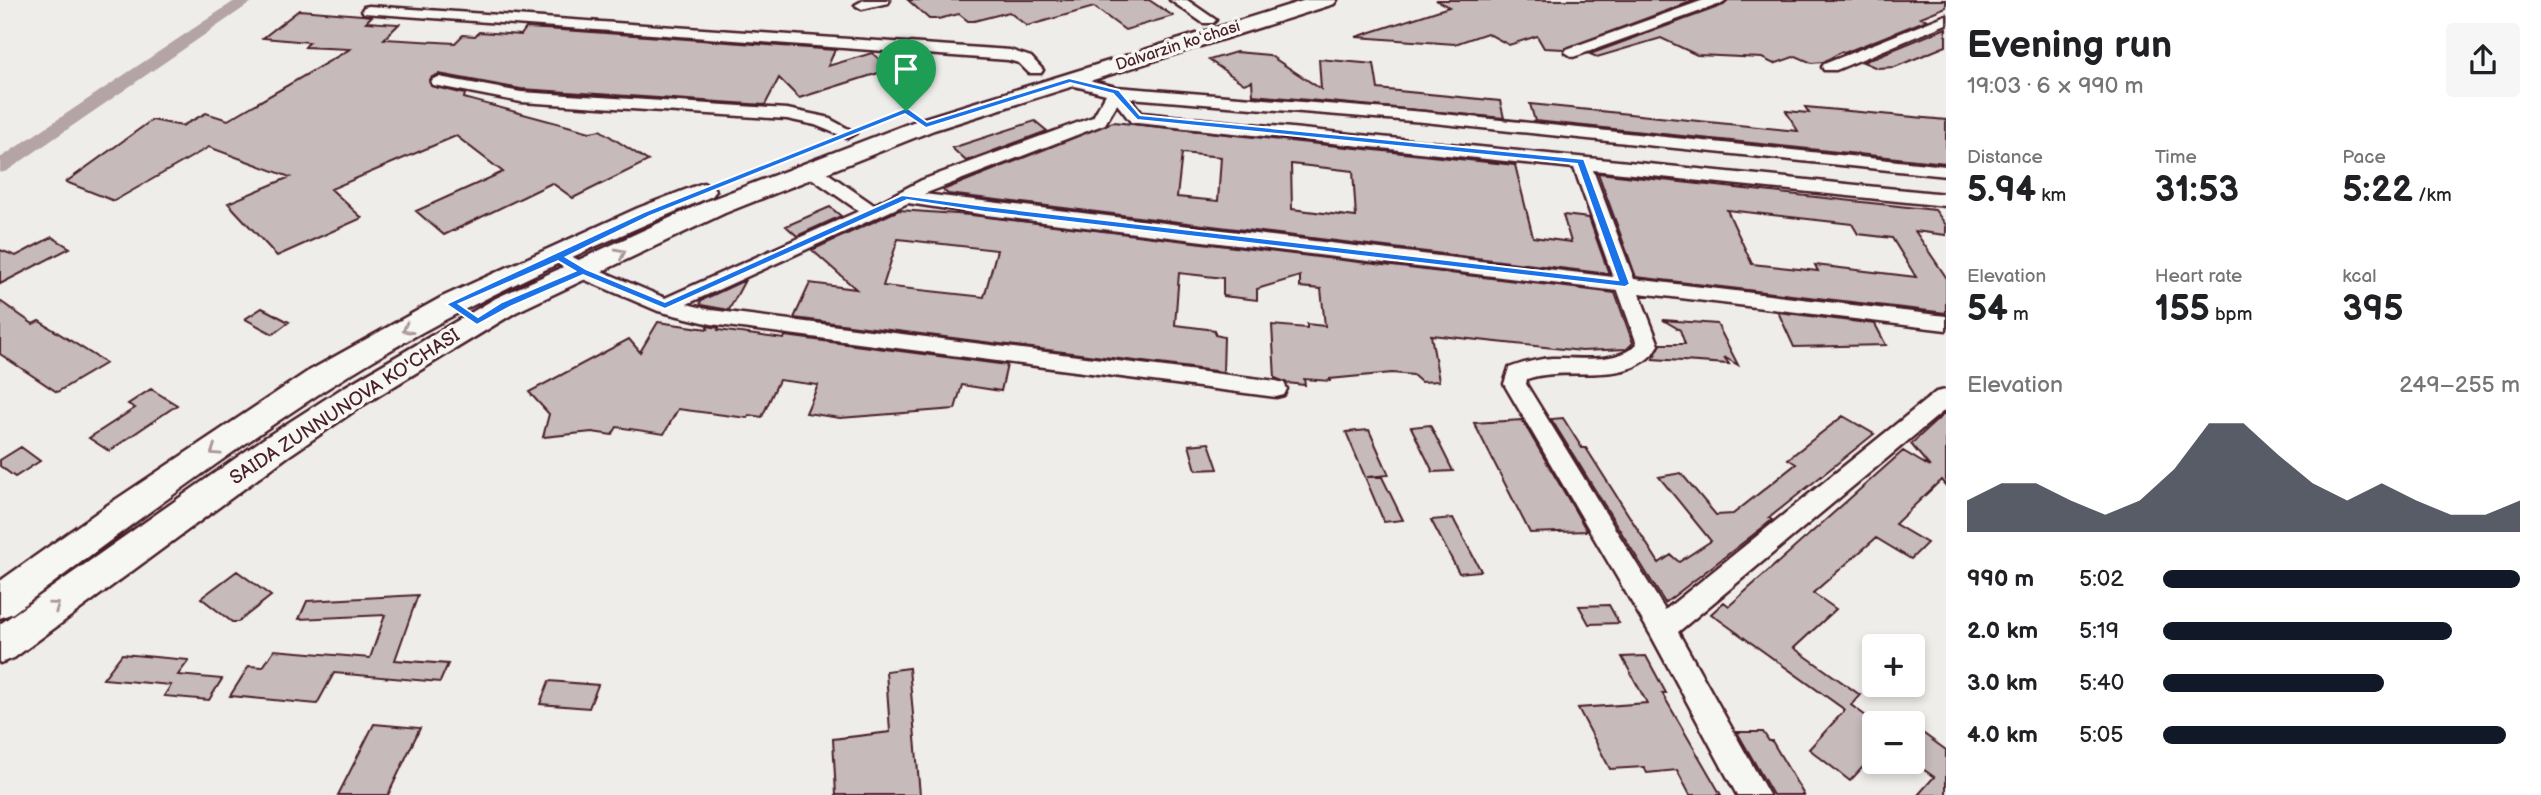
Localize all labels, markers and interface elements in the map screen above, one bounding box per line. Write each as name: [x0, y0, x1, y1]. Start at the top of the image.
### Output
street label: Dalvarzin koʻchasi: [1113, 17, 1243, 75]
text: Evening run: [1967, 23, 2172, 68]
button: share: [2446, 23, 2520, 97]
pin: [876, 39, 936, 111]
icon: arrive: [887, 50, 925, 88]
text: 19:03 · 6 × 990 m: [1967, 72, 2144, 100]
text: Distance: [1967, 146, 2043, 169]
text: Time: [2155, 146, 2197, 169]
text: Pace: [2342, 146, 2386, 169]
text: 5.94: [1967, 169, 2036, 212]
text: 31:53: [2155, 169, 2239, 212]
text: 5:22: [2342, 169, 2413, 212]
text: km: [2036, 184, 2066, 207]
text: /km: [2413, 184, 2452, 207]
one-way arrow: [614, 247, 626, 261]
text: Elevation: [1967, 265, 2046, 288]
text: Heart rate: [2155, 265, 2242, 288]
text: kcal: [2342, 265, 2376, 288]
text: 54: [1967, 288, 2008, 331]
text: 155: [2155, 288, 2210, 331]
text: 395: [2342, 288, 2403, 331]
text: m: [2008, 303, 2029, 326]
text: bpm: [2210, 303, 2252, 326]
one-way arrow: [401, 321, 414, 334]
street label: SAIDA ZUNNUNOVA KO'CHASI: [226, 324, 464, 490]
text: Elevation: [1967, 371, 2063, 399]
text: 249–255 m: [2399, 371, 2520, 399]
one-way arrow: [210, 443, 223, 455]
text: 990 m: [1967, 565, 2034, 593]
text: 5:02: [2079, 565, 2124, 593]
one-way arrow: [47, 602, 60, 615]
text: 2.0 km: [1967, 617, 2038, 645]
text: 5:19: [2079, 617, 2119, 645]
map controls: [1862, 634, 1925, 774]
button: +: [1862, 634, 1925, 697]
text: 3.0 km: [1967, 669, 2038, 697]
text: 5:40: [2079, 669, 2124, 697]
button: −: [1862, 711, 1925, 774]
text: 4.0 km: [1967, 721, 2038, 749]
text: 5:05: [2079, 721, 2124, 749]

